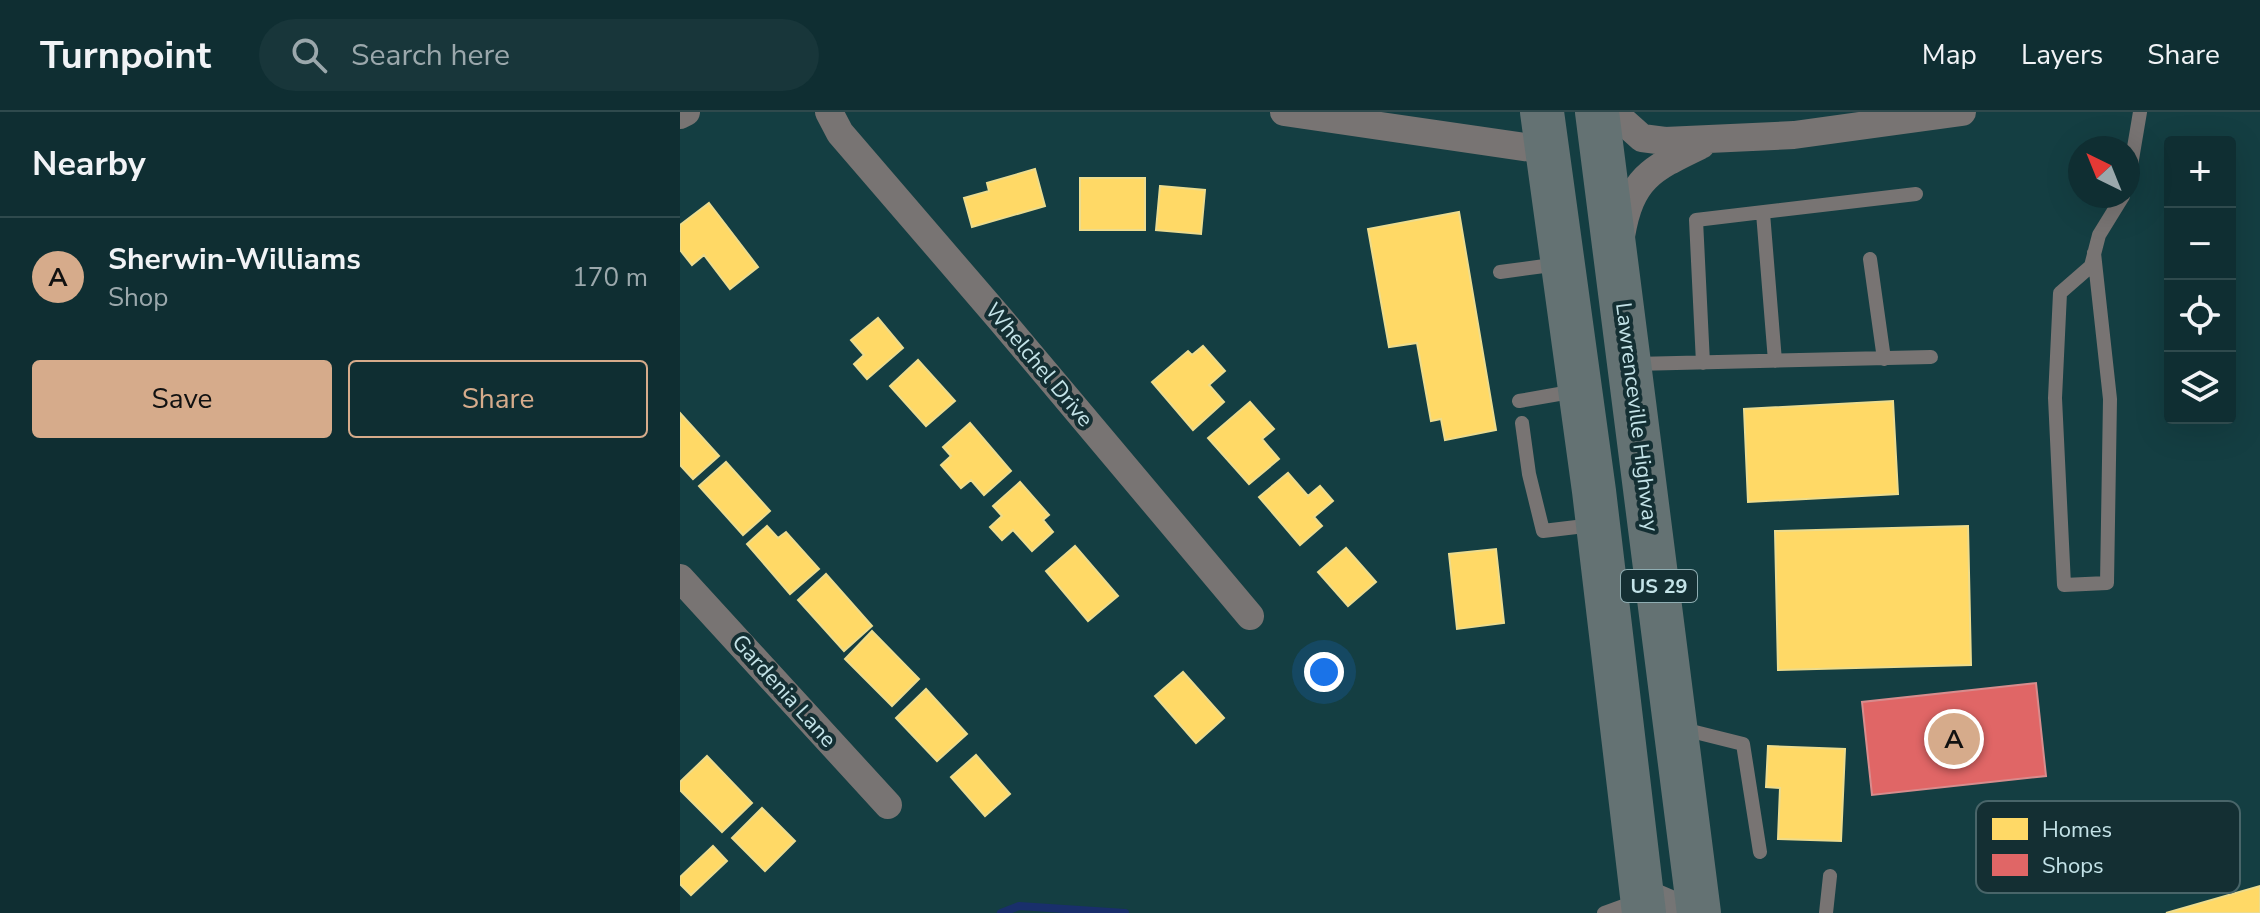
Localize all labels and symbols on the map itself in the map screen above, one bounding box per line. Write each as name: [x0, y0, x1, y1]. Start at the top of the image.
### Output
north arrow: [2068, 136, 2140, 208]
street label: Whelchel Drive: [978, 297, 1100, 433]
street label: Lawrenceville Highway: [1608, 301, 1666, 534]
road number: US 29: [1621, 570, 1697, 602]
street label: Gardenia Lane: [725, 628, 843, 754]
your location: [1304, 652, 1344, 692]
pin: A: [1928, 709, 1980, 769]
legend: [1976, 801, 2240, 893]
text: Homes: [2042, 815, 2112, 845]
text: Shops: [2042, 851, 2104, 881]

